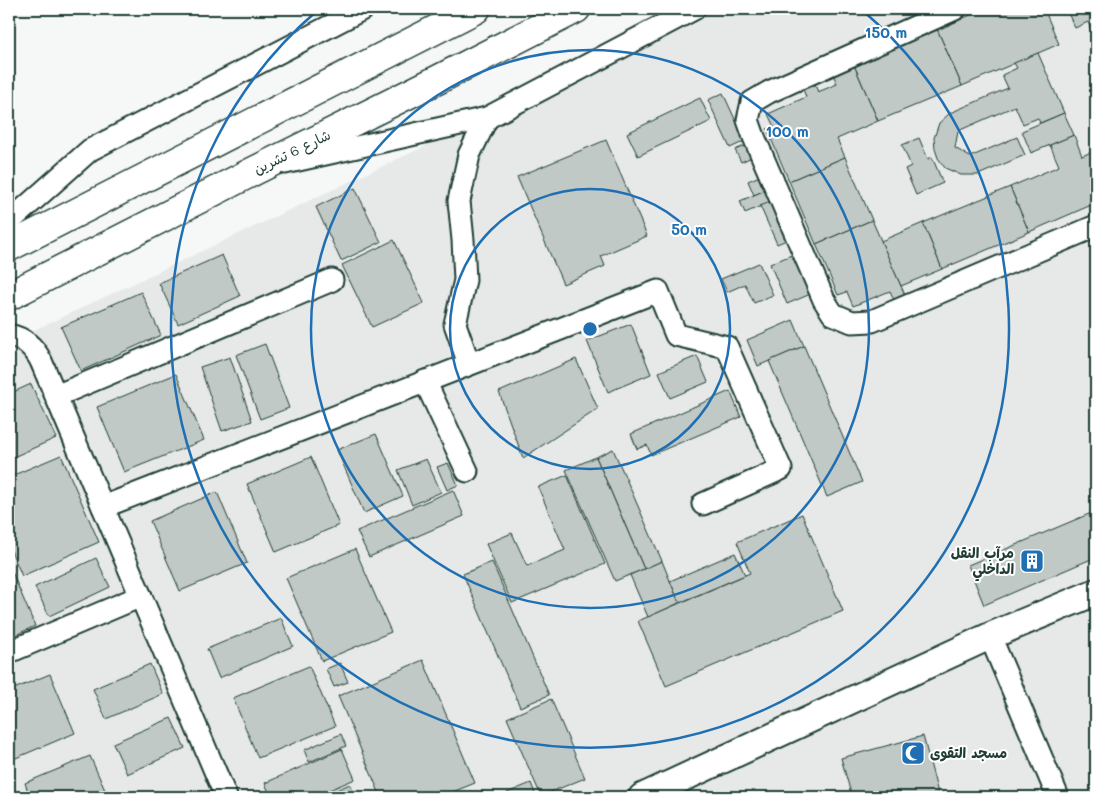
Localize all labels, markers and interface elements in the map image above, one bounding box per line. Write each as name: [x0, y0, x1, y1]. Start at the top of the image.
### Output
text: 150 m: [865, 22, 907, 42]
text: 100 m: [765, 121, 809, 141]
street label: شارع 6 تشرين: [250, 125, 334, 179]
text: 50 m: [671, 219, 707, 239]
centre of rings: [581, 320, 599, 338]
place label: مرآب النقل الداخلي: [951, 543, 1014, 582]
building icon: مرآب النقل الداخلي: [1019, 548, 1045, 574]
mosque icon: مسجد التقوى: [900, 740, 926, 766]
place label: مسجد التقوى: [930, 743, 1007, 762]

